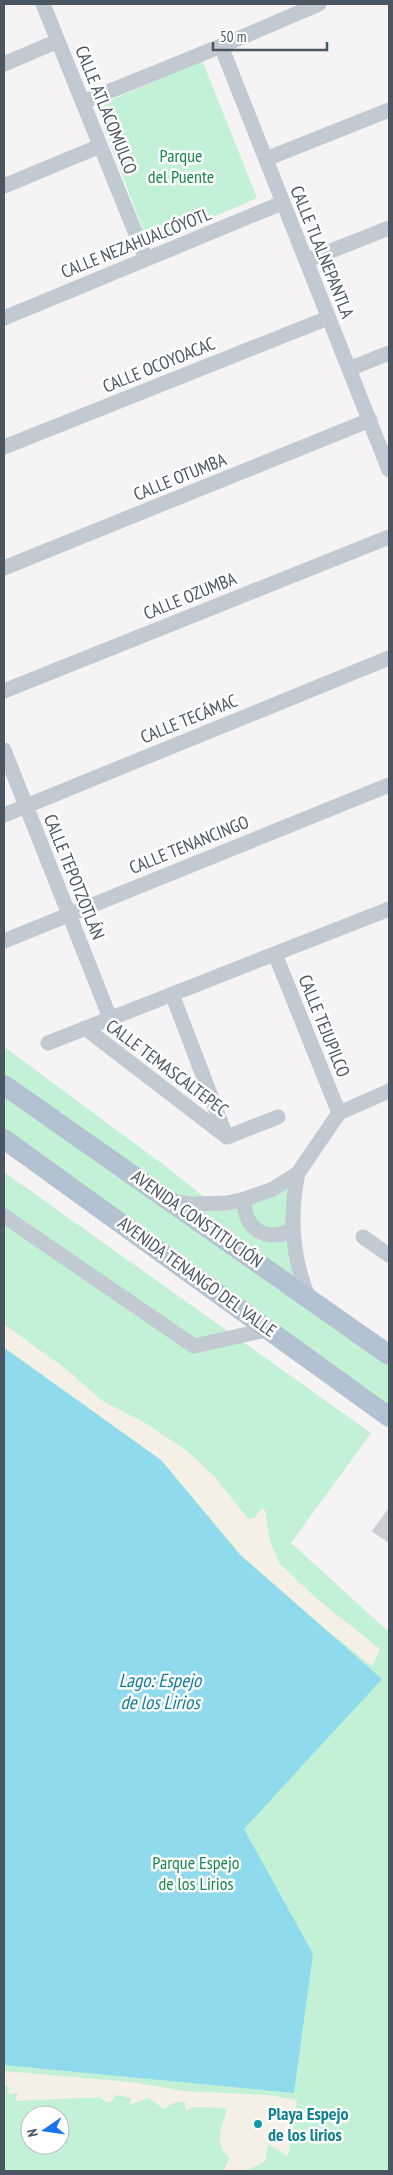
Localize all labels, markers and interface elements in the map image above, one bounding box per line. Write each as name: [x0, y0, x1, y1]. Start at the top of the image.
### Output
scale bar: [213, 20, 327, 52]
text: 50 m: [220, 27, 246, 46]
street label: CALLE ATLACOMULCO: [70, 42, 143, 177]
park label: Parque del Puente: [148, 144, 214, 188]
street label: CALLE TLALNEPANTLA: [285, 182, 360, 322]
street label: CALLE NEZAHUALCÓYOTL: [57, 202, 215, 283]
street label: CALLE OCOYOACAC: [99, 332, 218, 398]
street label: CALLE OTUMBA: [130, 447, 230, 506]
street label: CALLE OZUMBA: [140, 566, 240, 625]
street label: CALLE TECÁMAC: [137, 689, 241, 748]
street label: CALLE TENANCINGO: [126, 810, 252, 879]
street label: CALLE TEPOTZOTLÁN: [39, 811, 110, 943]
street label: CALLE TEJUPILCO: [294, 971, 355, 1080]
street label: CALLE TEMASCALTEPEC: [101, 1014, 233, 1121]
street label: AVENIDA CONSTITUCIÓN: [127, 1165, 268, 1273]
street label: AVENIDA TENANGO DEL VALLE: [113, 1211, 281, 1342]
water label: Lago: Espejo de los Lirios: [119, 1668, 203, 1714]
park label: Parque Espejo de los Lirios: [152, 1851, 240, 1895]
place label: Playa Espejo de los lirios: [268, 2102, 349, 2146]
north arrow: [20, 2105, 70, 2155]
marker: Playa Espejo de los lirios: [252, 2118, 264, 2130]
text: N: [23, 2127, 42, 2139]

